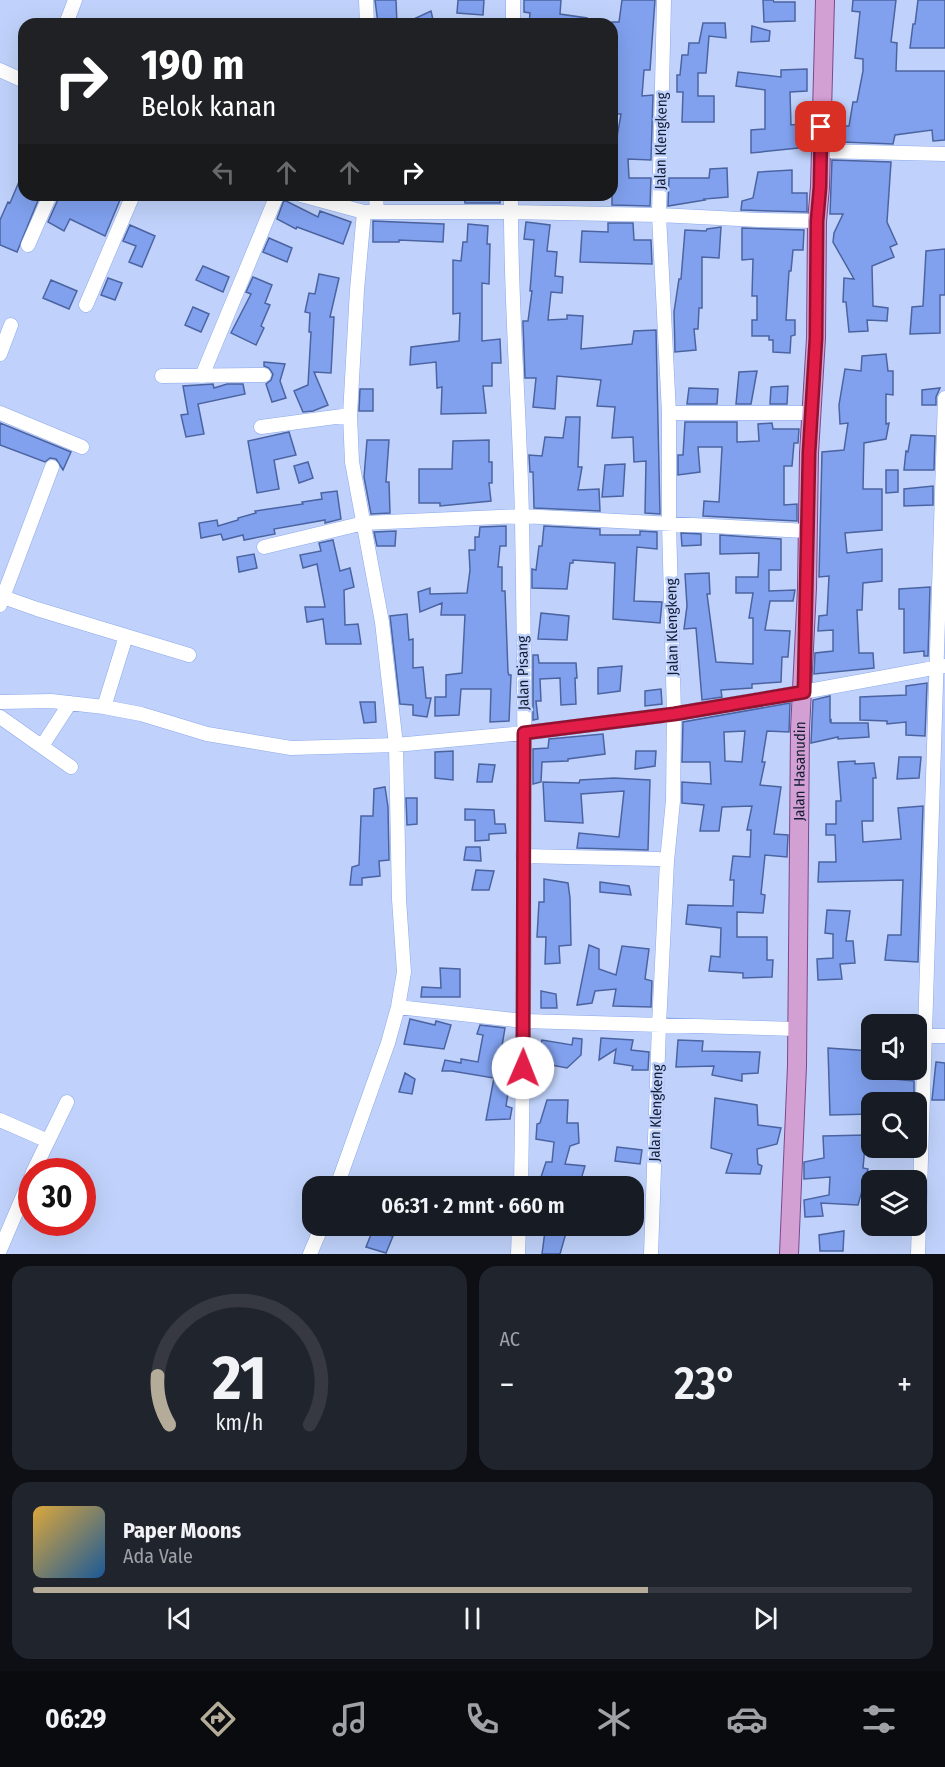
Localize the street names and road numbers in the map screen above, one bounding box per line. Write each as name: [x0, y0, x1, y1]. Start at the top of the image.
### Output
street label: Jalan Klengkeng: [651, 92, 671, 190]
street label: Jalan Klengkeng: [662, 578, 682, 676]
street label: Jalan Pisang: [513, 636, 533, 710]
street label: Jalan Hasanudin: [790, 721, 809, 821]
street label: Jalan Klengkeng: [645, 1064, 667, 1162]

